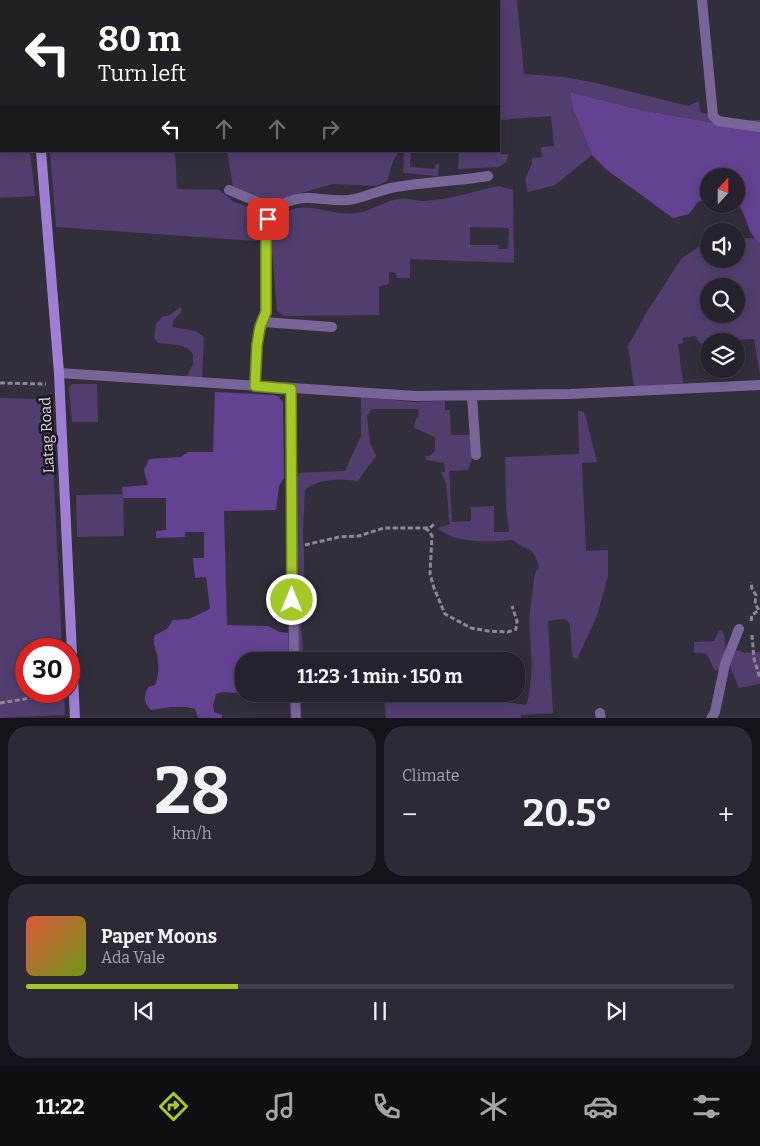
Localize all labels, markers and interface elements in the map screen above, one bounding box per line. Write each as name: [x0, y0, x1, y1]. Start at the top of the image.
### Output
text: 80 m: [98, 18, 181, 60]
icon: left: [15, 20, 80, 85]
text: Turn left: [98, 60, 186, 87]
icon: left: [157, 115, 185, 143]
icon: ahead: [210, 115, 238, 143]
icon: ahead: [263, 115, 291, 143]
icon: right: [316, 115, 344, 143]
north arrow: [700, 168, 745, 212]
map controls: [700, 168, 745, 378]
pin: [247, 198, 289, 240]
icon: arrive: [254, 205, 282, 233]
button: sound: [700, 223, 745, 268]
button: search: [700, 278, 745, 323]
button: layers: [700, 333, 745, 378]
street label: Latag Road: [36, 396, 58, 474]
position arrow: [265, 573, 317, 625]
speed limit sign: 30: [15, 638, 80, 703]
text: 11:23 · 1 min · 150 m: [297, 665, 463, 688]
text: 28: [154, 752, 230, 830]
text: Climate: [402, 766, 460, 785]
text: 20.5°: [523, 790, 613, 836]
text: −: [402, 798, 417, 831]
text: +: [718, 798, 734, 831]
text: km/h: [172, 824, 212, 843]
text: Paper Moons: [101, 925, 217, 948]
text: Ada Vale: [101, 948, 165, 967]
icon: previous: [130, 997, 158, 1025]
icon: pause: [366, 997, 394, 1025]
icon: next: [602, 997, 630, 1025]
icon: directions: [156, 1089, 191, 1124]
icon: music: [263, 1089, 298, 1124]
icon: phone: [369, 1089, 404, 1124]
icon: climate: [476, 1089, 511, 1124]
icon: car: [583, 1089, 618, 1124]
icon: filters: [689, 1089, 724, 1124]
text: 11:22: [36, 1093, 85, 1120]

